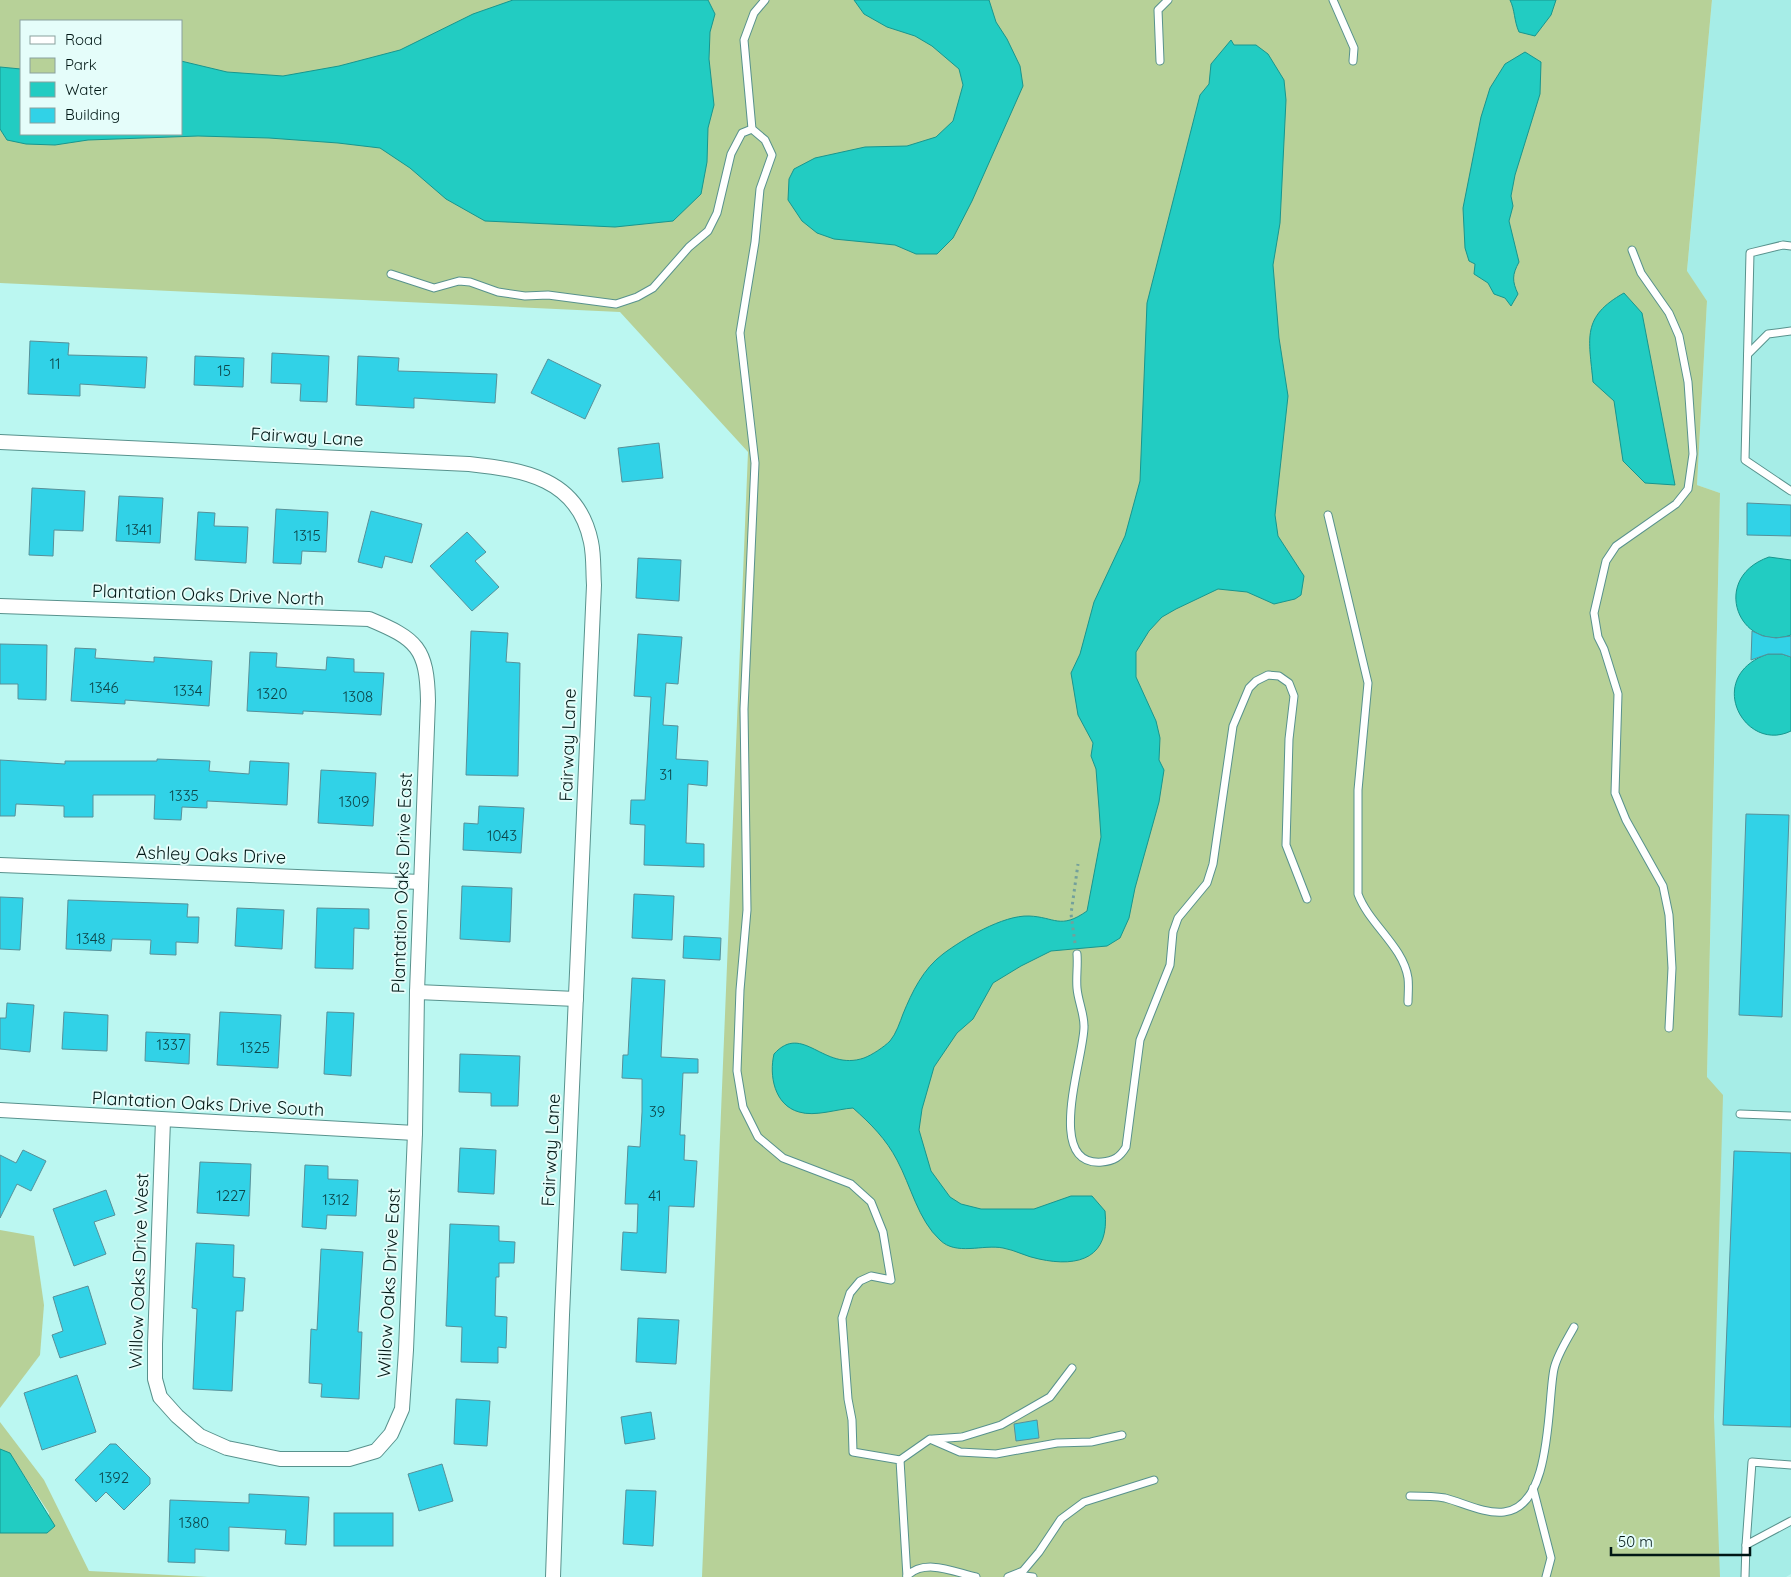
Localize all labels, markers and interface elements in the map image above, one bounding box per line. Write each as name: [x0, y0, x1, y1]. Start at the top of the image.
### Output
legend: [20, 20, 182, 135]
text: Road: [65, 30, 102, 49]
text: Park: [65, 55, 97, 74]
text: Water: [65, 80, 108, 99]
text: Building: [65, 105, 120, 124]
house number: 11: [49, 354, 61, 373]
house number: 15: [217, 361, 231, 380]
street label: Fairway Lane: [250, 422, 364, 451]
house number: 1341: [126, 520, 152, 539]
house number: 1315: [293, 526, 321, 545]
street label: Plantation Oaks Drive North: [91, 579, 325, 610]
house number: 1346: [89, 678, 119, 697]
house number: 1334: [173, 681, 203, 700]
house number: 1320: [257, 684, 287, 703]
house number: 1308: [343, 687, 373, 706]
street label: Fairway Lane: [554, 688, 581, 802]
house number: 31: [659, 765, 673, 784]
street label: Plantation Oaks Drive East: [386, 772, 417, 994]
house number: 1335: [169, 786, 199, 805]
house number: 1309: [339, 792, 369, 811]
house number: 1043: [487, 826, 517, 845]
street label: Ashley Oaks Drive: [135, 840, 287, 869]
house number: 1348: [76, 929, 106, 948]
house number: 1337: [157, 1035, 186, 1054]
house number: 1325: [240, 1038, 270, 1057]
street label: Plantation Oaks Drive South: [91, 1086, 325, 1121]
street label: Fairway Lane: [536, 1093, 565, 1207]
house number: 39: [649, 1102, 665, 1121]
street label: Willow Oaks Drive West: [124, 1172, 153, 1369]
house number: 1227: [216, 1186, 246, 1205]
house number: 41: [648, 1186, 662, 1205]
street label: Willow Oaks Drive East: [372, 1187, 405, 1379]
house number: 1312: [322, 1190, 350, 1209]
house number: 1392: [99, 1468, 129, 1487]
house number: 1380: [179, 1513, 209, 1532]
scale bar: [1611, 1524, 1750, 1556]
text: 50 m: [1618, 1532, 1653, 1551]

